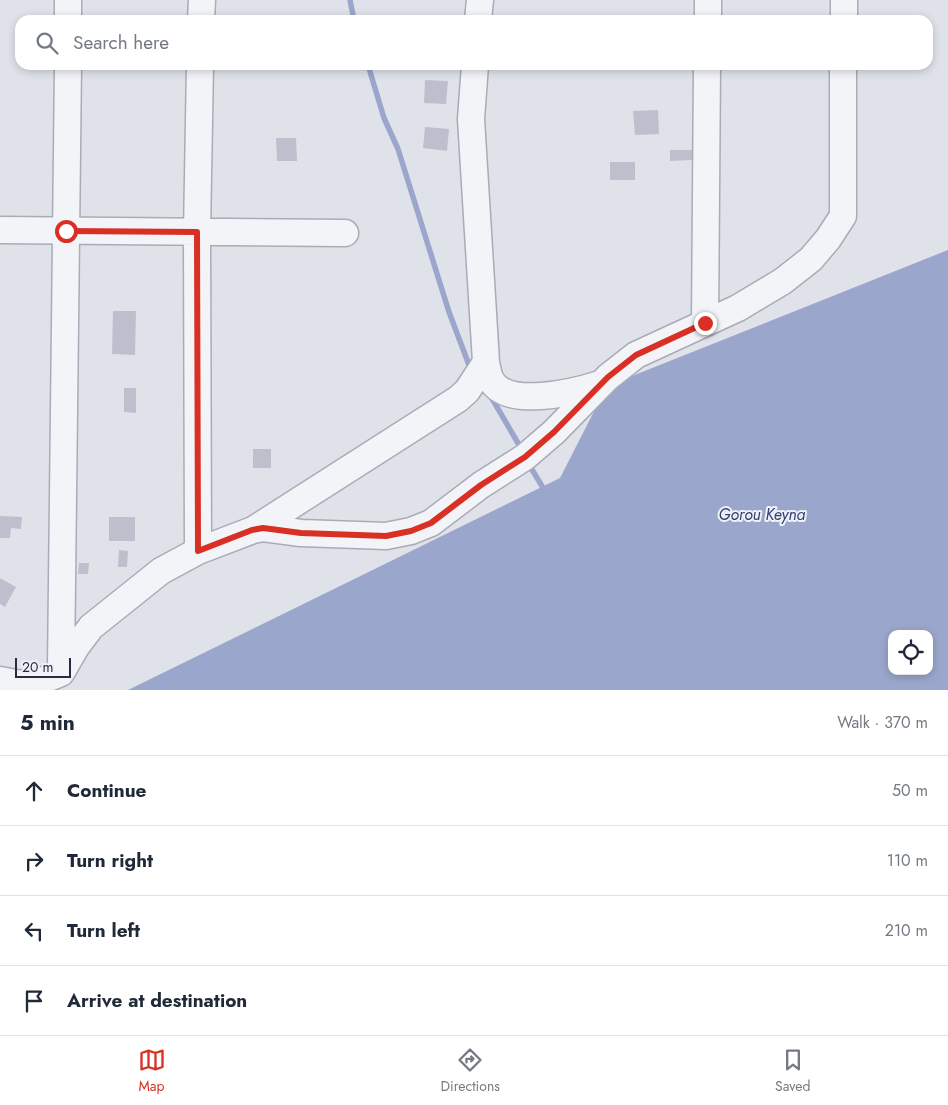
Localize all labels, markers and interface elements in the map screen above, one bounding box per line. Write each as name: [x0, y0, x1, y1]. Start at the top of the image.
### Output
search box: [15, 15, 933, 70]
icon: search: [33, 29, 61, 57]
text: Search here: [73, 29, 169, 56]
route start: [55, 220, 78, 243]
route end: [694, 312, 717, 335]
water label: Gorou Keyna: [719, 503, 806, 526]
map controls: [888, 630, 933, 675]
button: locate: [888, 630, 933, 675]
scale bar: [15, 655, 71, 678]
text: 20 m: [22, 657, 54, 677]
text: 5 min: [20, 708, 75, 738]
text: Walk · 370 m: [837, 711, 928, 734]
icon: ahead: [20, 777, 48, 805]
text: Continue: [67, 777, 146, 804]
text: 50 m: [892, 779, 928, 802]
icon: right: [20, 847, 48, 875]
text: Turn right: [67, 847, 153, 874]
text: 110 m: [887, 849, 928, 872]
icon: left: [20, 917, 48, 945]
text: Turn left: [67, 917, 140, 944]
text: 210 m: [885, 919, 928, 942]
icon: arrive: [20, 987, 48, 1015]
text: Arrive at destination: [67, 987, 247, 1014]
tab: Map: [138, 1046, 166, 1096]
tab: Directions: [441, 1046, 500, 1096]
tab: Saved: [775, 1046, 810, 1096]

